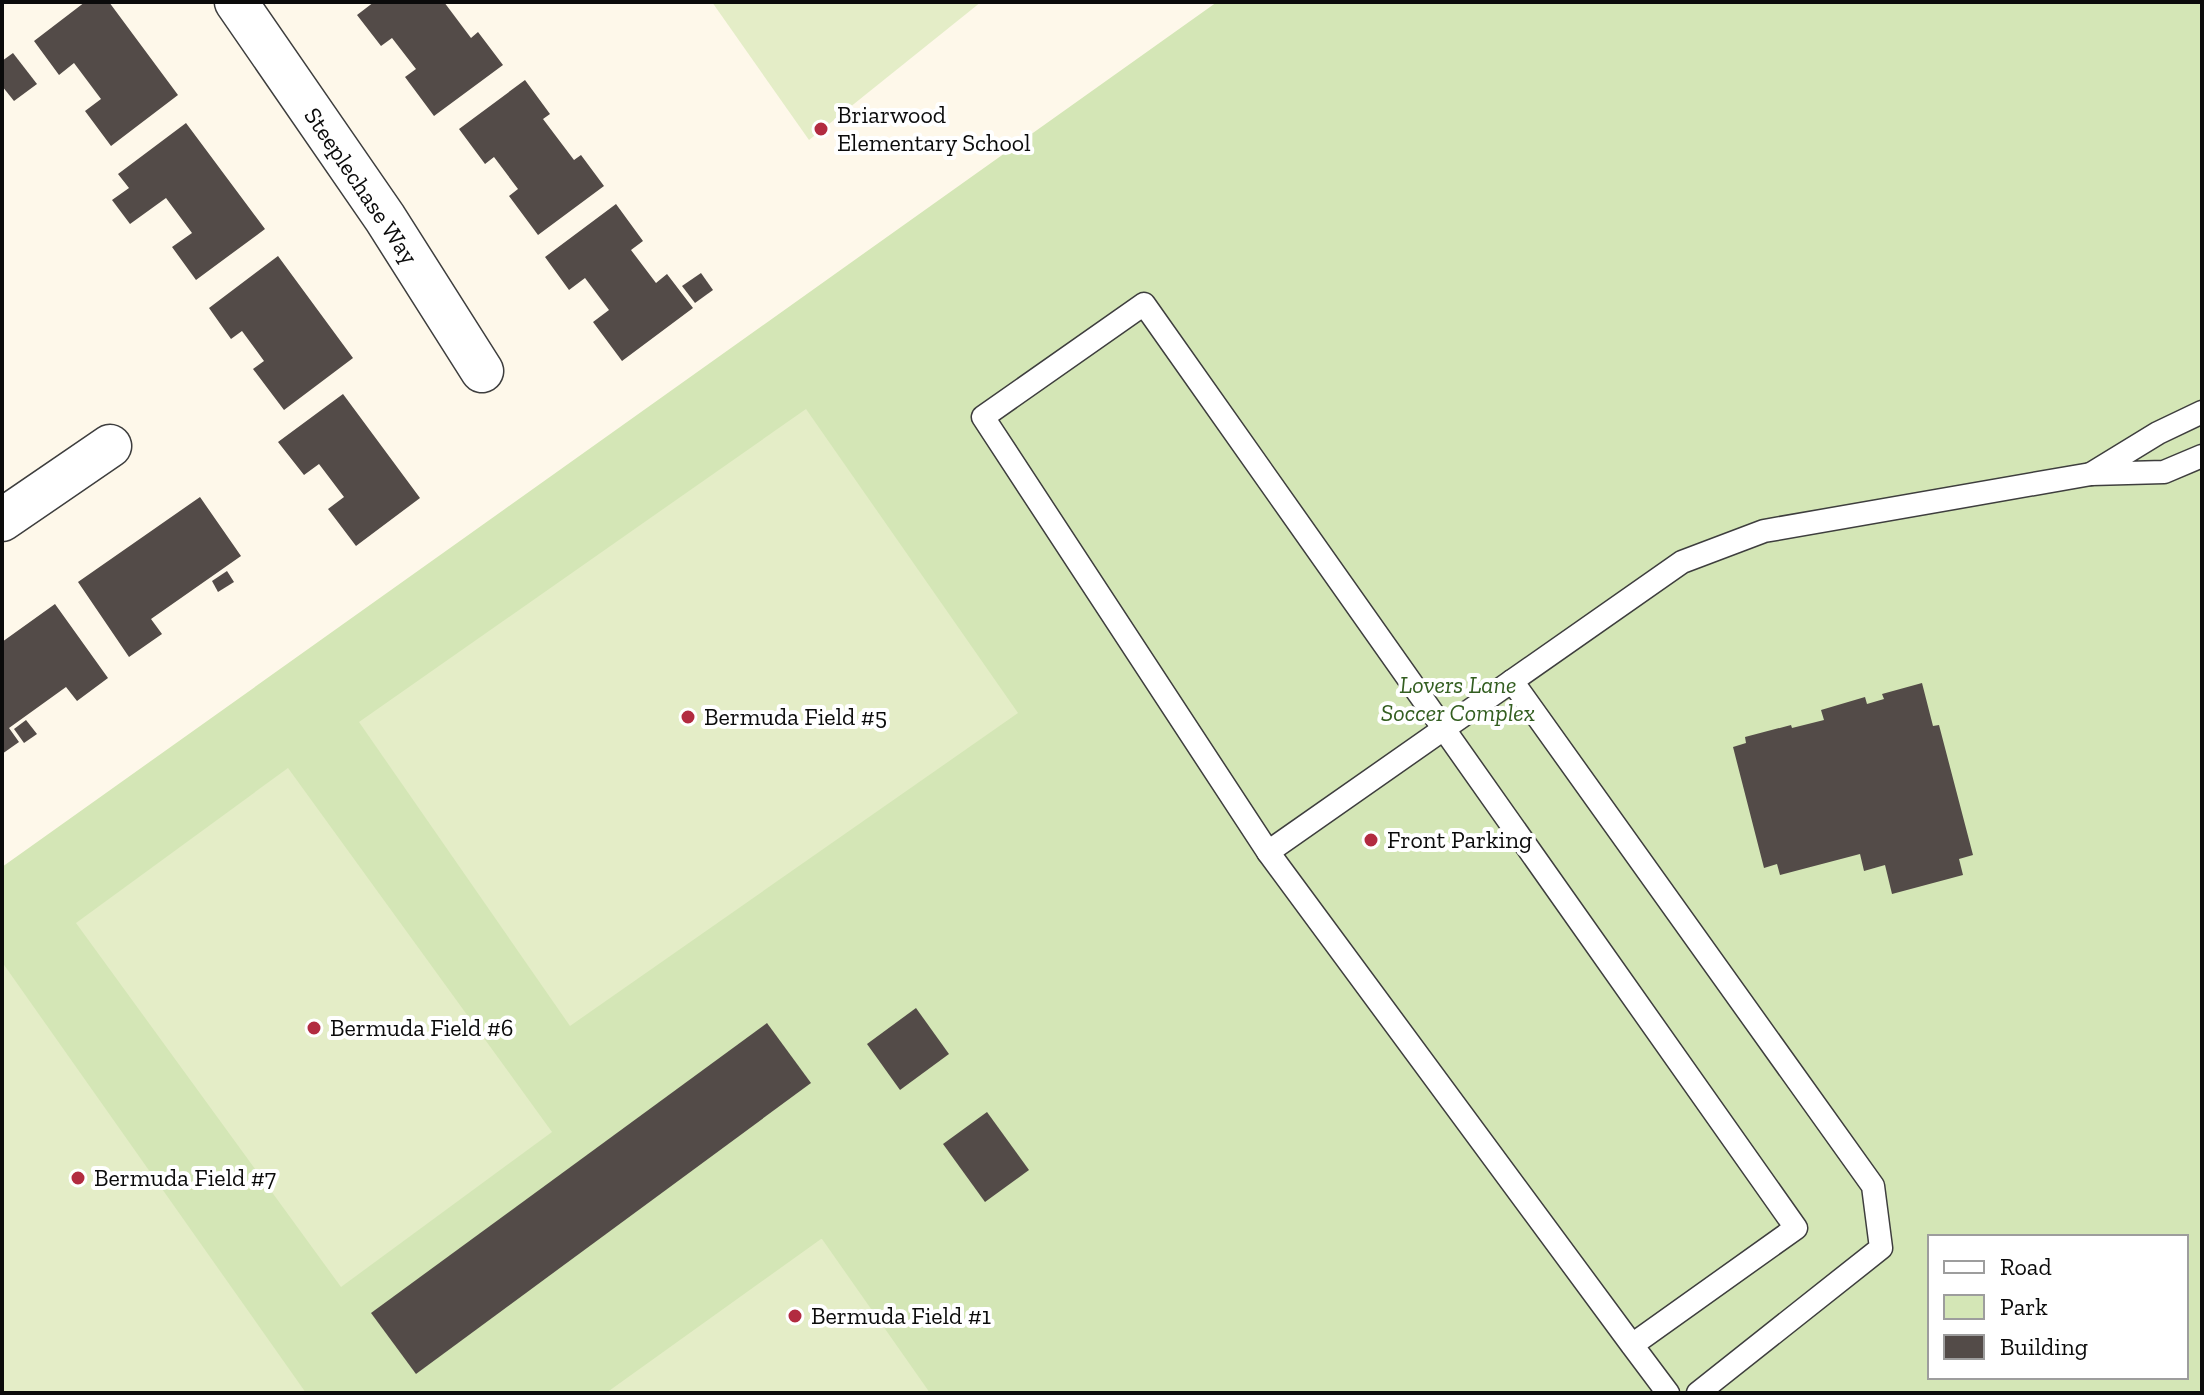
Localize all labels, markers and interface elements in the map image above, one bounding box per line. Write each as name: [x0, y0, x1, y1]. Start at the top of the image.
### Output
place label: Briarwood Elementary School: [837, 100, 1031, 157]
street label: Steeplechase Way: [298, 102, 425, 270]
marker: Briarwood Elementary School: [812, 120, 830, 138]
park label: Lovers Lane Soccer Complex: [1381, 670, 1535, 727]
place label: Bermuda Field #5: [704, 702, 887, 731]
marker: Bermuda Field #5: [679, 708, 697, 726]
place label: Front Parking: [1387, 825, 1532, 854]
marker: Front Parking: [1362, 831, 1380, 849]
place label: Bermuda Field #6: [330, 1013, 514, 1042]
marker: Bermuda Field #6: [305, 1019, 323, 1037]
place label: Bermuda Field #7: [94, 1163, 276, 1192]
marker: Bermuda Field #7: [69, 1169, 87, 1187]
legend: [1928, 1235, 2188, 1379]
text: Road: [2000, 1252, 2052, 1281]
text: Park: [2000, 1292, 2048, 1321]
place label: Bermuda Field #1: [811, 1301, 991, 1330]
marker: Bermuda Field #1: [786, 1307, 804, 1325]
text: Building: [2000, 1332, 2088, 1361]

